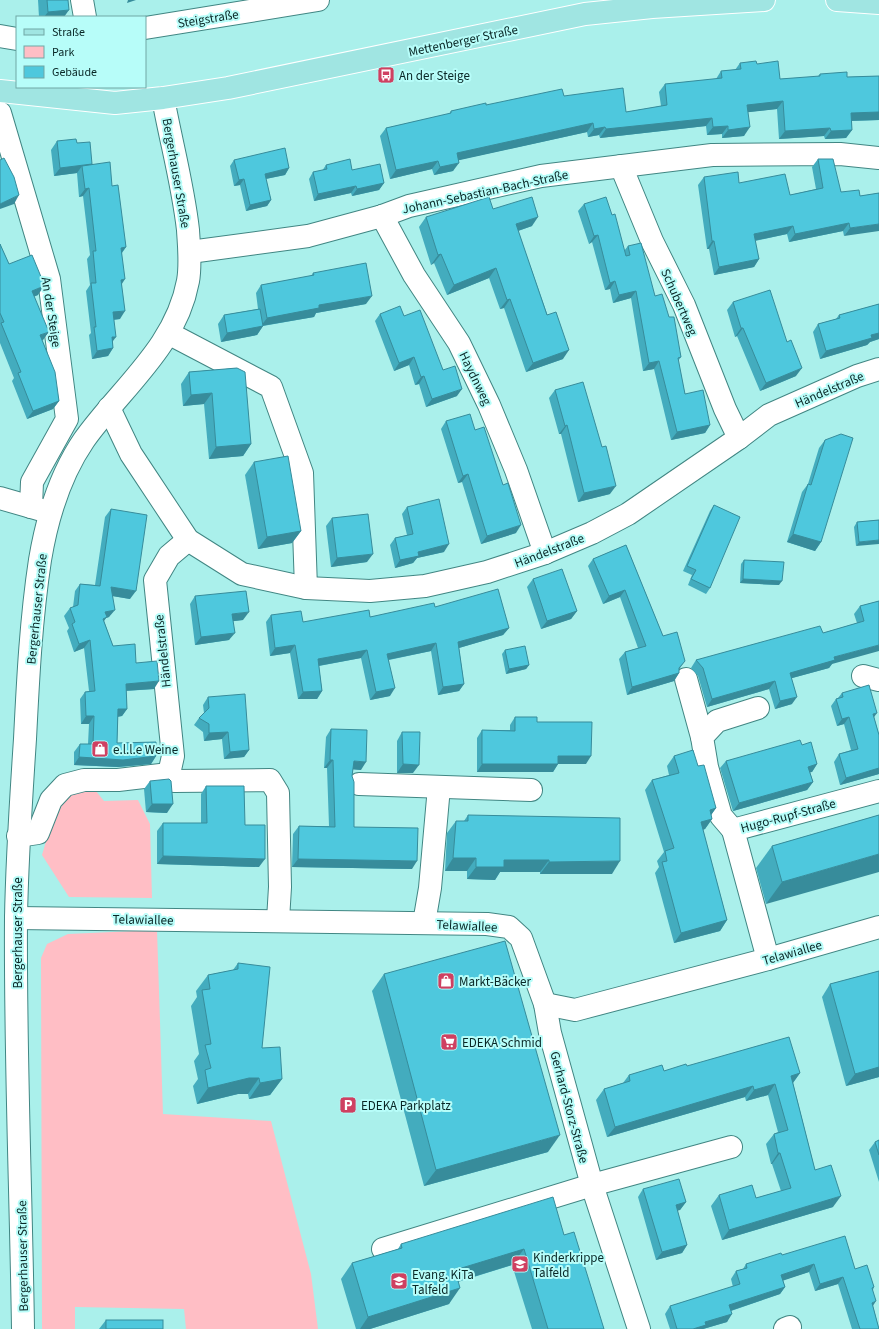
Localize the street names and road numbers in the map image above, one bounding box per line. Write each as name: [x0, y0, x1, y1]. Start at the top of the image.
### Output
street label: Steigstraße: [176, 5, 240, 33]
street label: Mettenberger Straße: [407, 21, 520, 61]
street label: Bergerhauser Straße: [157, 117, 195, 230]
street label: Johann-Sebastian-Bach-Straße: [401, 166, 570, 218]
street label: Schubertweg: [656, 266, 702, 339]
street label: An der Steige: [37, 276, 65, 349]
street label: Haydnweg: [454, 349, 496, 409]
street label: Händelstraße: [792, 367, 867, 413]
street label: Händelstraße: [512, 529, 587, 572]
street label: Bergerhauser Straße: [22, 553, 52, 665]
street label: Händelstraße: [150, 613, 176, 688]
street label: Hugo-Rupf-Straße: [739, 795, 838, 837]
street label: Bergerhauser Straße: [9, 877, 27, 989]
street label: Telawiallee: [112, 910, 174, 930]
street label: Telawiallee: [436, 915, 498, 937]
street label: Telawiallee: [760, 936, 824, 970]
street label: Gerhard-Storz-Straße: [545, 1049, 593, 1165]
street label: Bergerhauser Straße: [13, 1200, 33, 1312]

